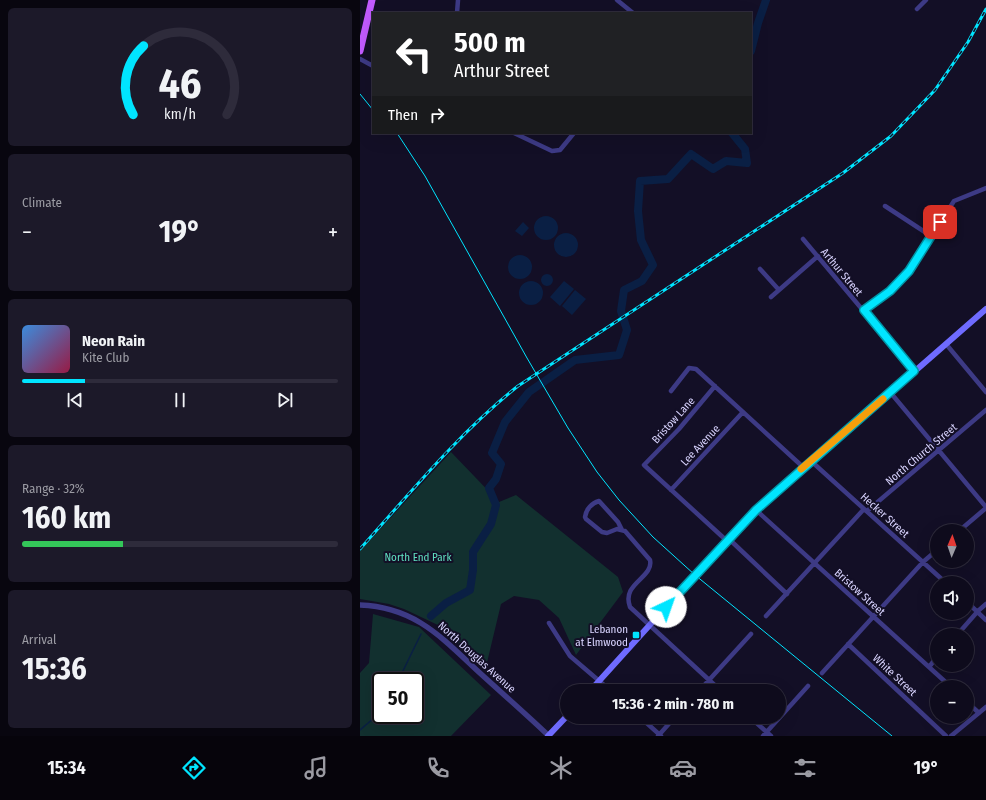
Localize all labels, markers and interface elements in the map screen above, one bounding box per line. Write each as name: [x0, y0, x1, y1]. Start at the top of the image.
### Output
text: 500 m: [454, 26, 526, 59]
icon: left: [388, 28, 440, 80]
text: 46: [158, 59, 202, 109]
text: Arthur Street: [454, 60, 549, 82]
icon: right: [426, 104, 448, 126]
text: km/h: [164, 105, 196, 122]
text: Then: [388, 106, 418, 124]
text: Climate: [22, 195, 62, 210]
pin: [923, 205, 957, 239]
icon: arrive: [929, 211, 951, 233]
text: 19°: [159, 214, 201, 250]
text: −: [22, 219, 32, 246]
text: +: [328, 219, 338, 246]
street label: Arthur Street: [818, 246, 866, 299]
text: Neon Rain: [82, 332, 145, 350]
text: Kite Club: [82, 350, 129, 365]
icon: previous: [64, 389, 86, 411]
icon: pause: [169, 389, 191, 411]
icon: next: [274, 389, 296, 411]
street label: Bristow Lane: [649, 395, 698, 446]
street label: North Church Street: [883, 421, 960, 488]
street label: Lee Avenue: [678, 422, 723, 468]
text: Range · 32%: [22, 481, 85, 496]
street label: Hecker Street: [858, 490, 912, 541]
text: 160 km: [22, 500, 111, 536]
north arrow: [930, 524, 974, 568]
map controls: [930, 524, 974, 724]
park label: North End Park: [384, 551, 452, 564]
street label: Bristow Street: [832, 566, 888, 619]
button: sound: [930, 576, 974, 620]
position arrow: [645, 586, 687, 628]
street label: North Douglas Avenue: [435, 619, 518, 696]
place label: Lebanon at Elmwood: [575, 623, 628, 649]
button: +: [930, 628, 974, 672]
marker: Lebanon at Elmwood: [631, 630, 641, 640]
text: Arrival: [22, 632, 56, 647]
text: 15:36: [22, 651, 87, 687]
street label: White Street: [870, 652, 920, 699]
speed limit sign: 50: [372, 672, 424, 724]
button: −: [930, 680, 974, 724]
text: 15:36 · 2 min · 780 m: [612, 695, 734, 713]
icon: directions: [180, 754, 208, 782]
icon: music: [302, 754, 330, 782]
icon: phone: [424, 754, 452, 782]
icon: climate: [547, 754, 575, 782]
icon: car: [669, 754, 697, 782]
icon: filters: [791, 754, 819, 782]
text: 15:34: [47, 757, 86, 779]
text: 19°: [913, 757, 939, 779]

